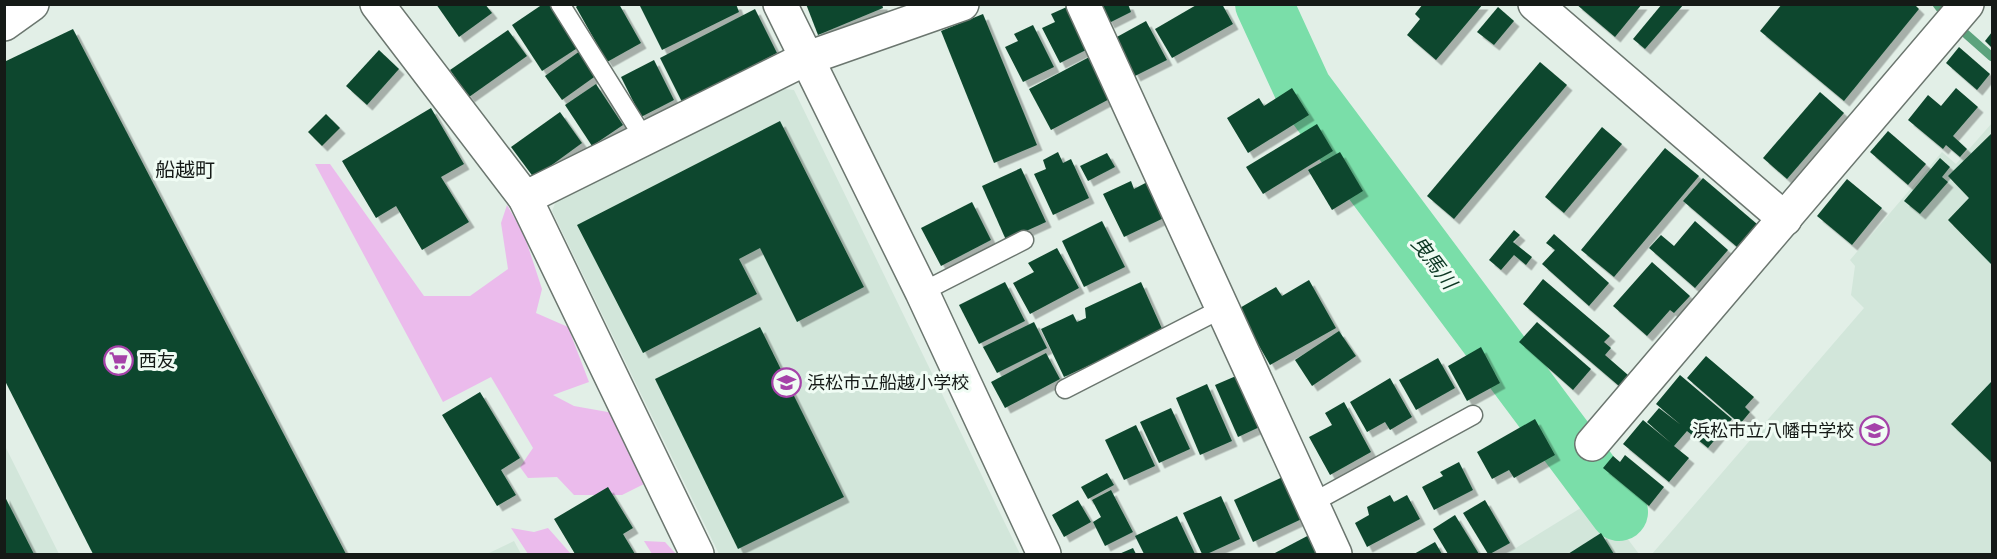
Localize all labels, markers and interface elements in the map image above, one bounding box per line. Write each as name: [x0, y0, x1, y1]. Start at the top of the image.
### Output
district label: 船越町: [155, 157, 215, 185]
water label: 曳馬川: [1404, 231, 1463, 297]
supermarket icon: 西友: [102, 345, 134, 377]
place label: 西友: [139, 349, 175, 374]
school or university icon: 浜松市立船越小学校: [770, 367, 802, 399]
place label: 浜松市立船越小学校: [807, 371, 969, 396]
school or university icon: 浜松市立八幡中学校: [1859, 415, 1891, 447]
place label: 浜松市立八幡中学校: [1692, 419, 1854, 444]

